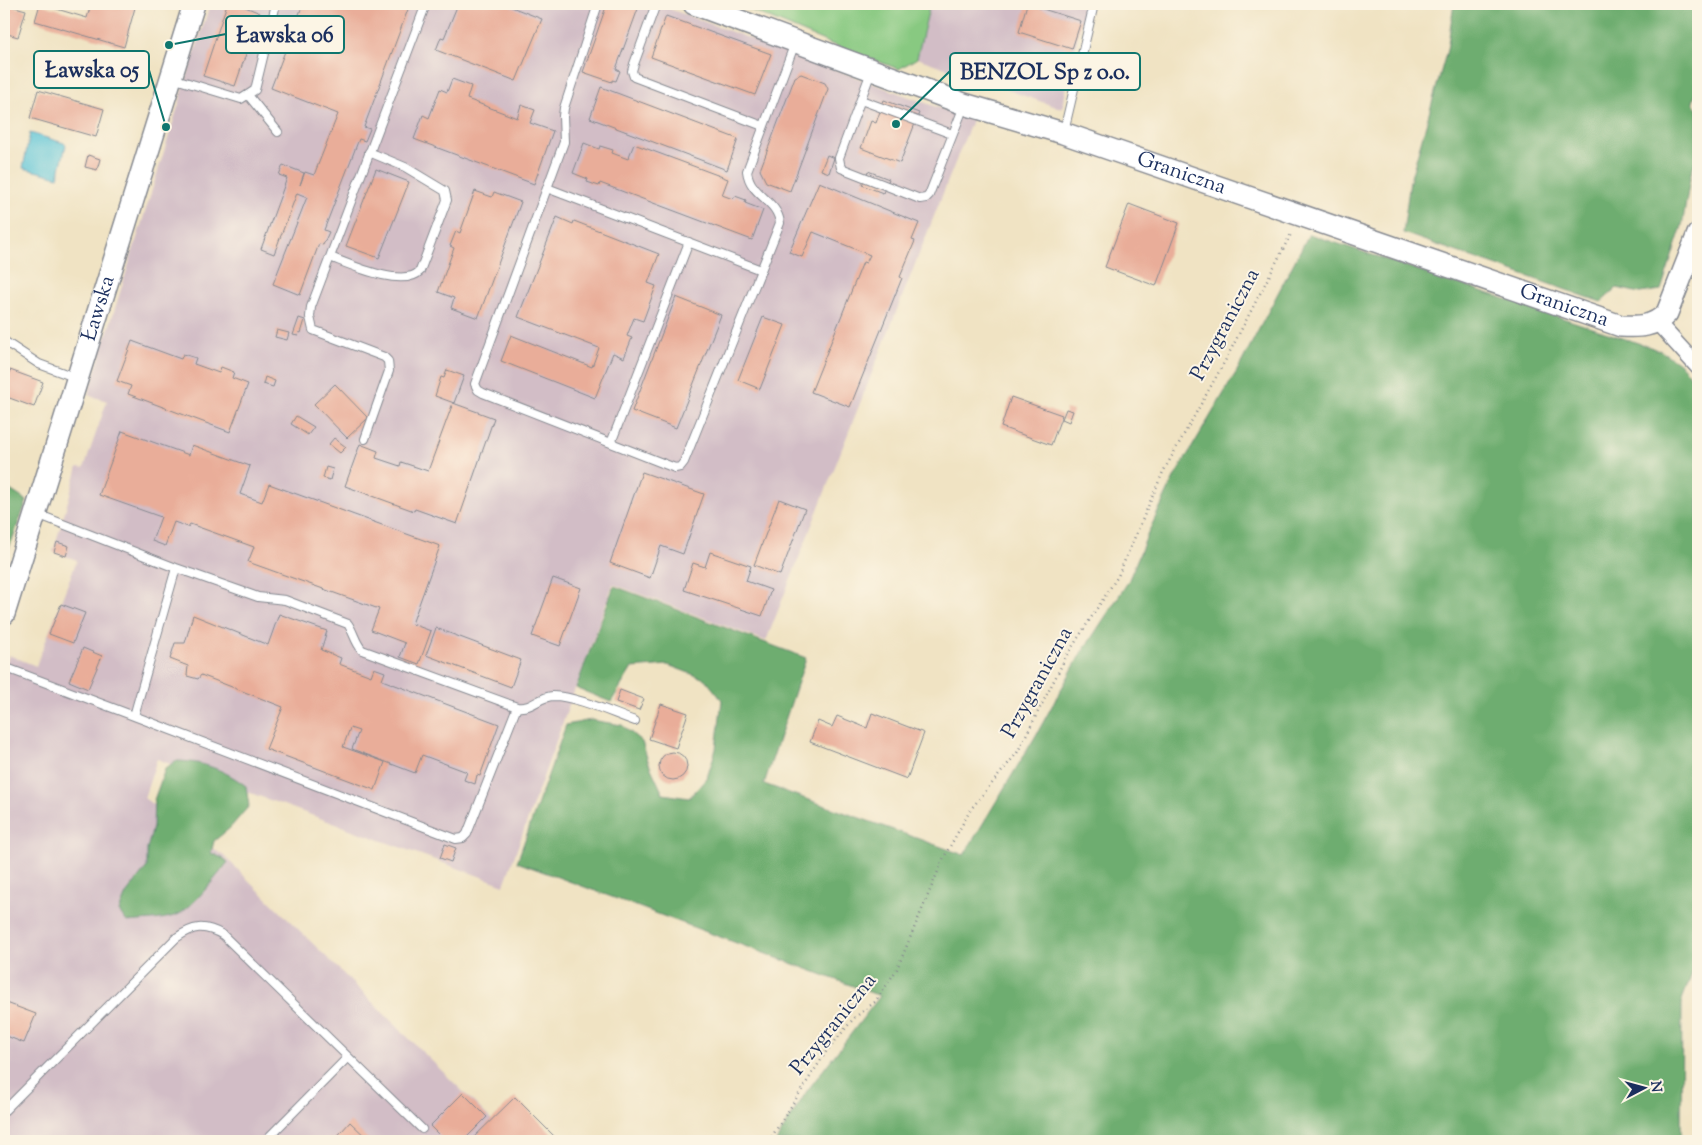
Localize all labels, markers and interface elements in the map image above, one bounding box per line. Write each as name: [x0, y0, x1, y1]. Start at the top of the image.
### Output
callout: Ławska 06: [226, 16, 344, 53]
text: Ławska 06: [236, 21, 334, 53]
callout: Ławska 05: [34, 51, 149, 88]
callout: BENZOL Sp z o.o.: [950, 53, 1140, 90]
text: Ławska 05: [45, 56, 140, 88]
text: BENZOL Sp z o.o.: [960, 58, 1130, 90]
street label: Graniczna: [1132, 145, 1230, 203]
street label: Przygraniczna: [1184, 263, 1268, 386]
street label: Ławska: [75, 272, 124, 345]
street label: Graniczna: [1515, 277, 1613, 336]
street label: Przygraniczna: [995, 622, 1081, 744]
street label: Przygraniczna: [784, 968, 885, 1082]
north arrow: [1620, 1062, 1670, 1112]
text: N: [1644, 1080, 1665, 1093]

